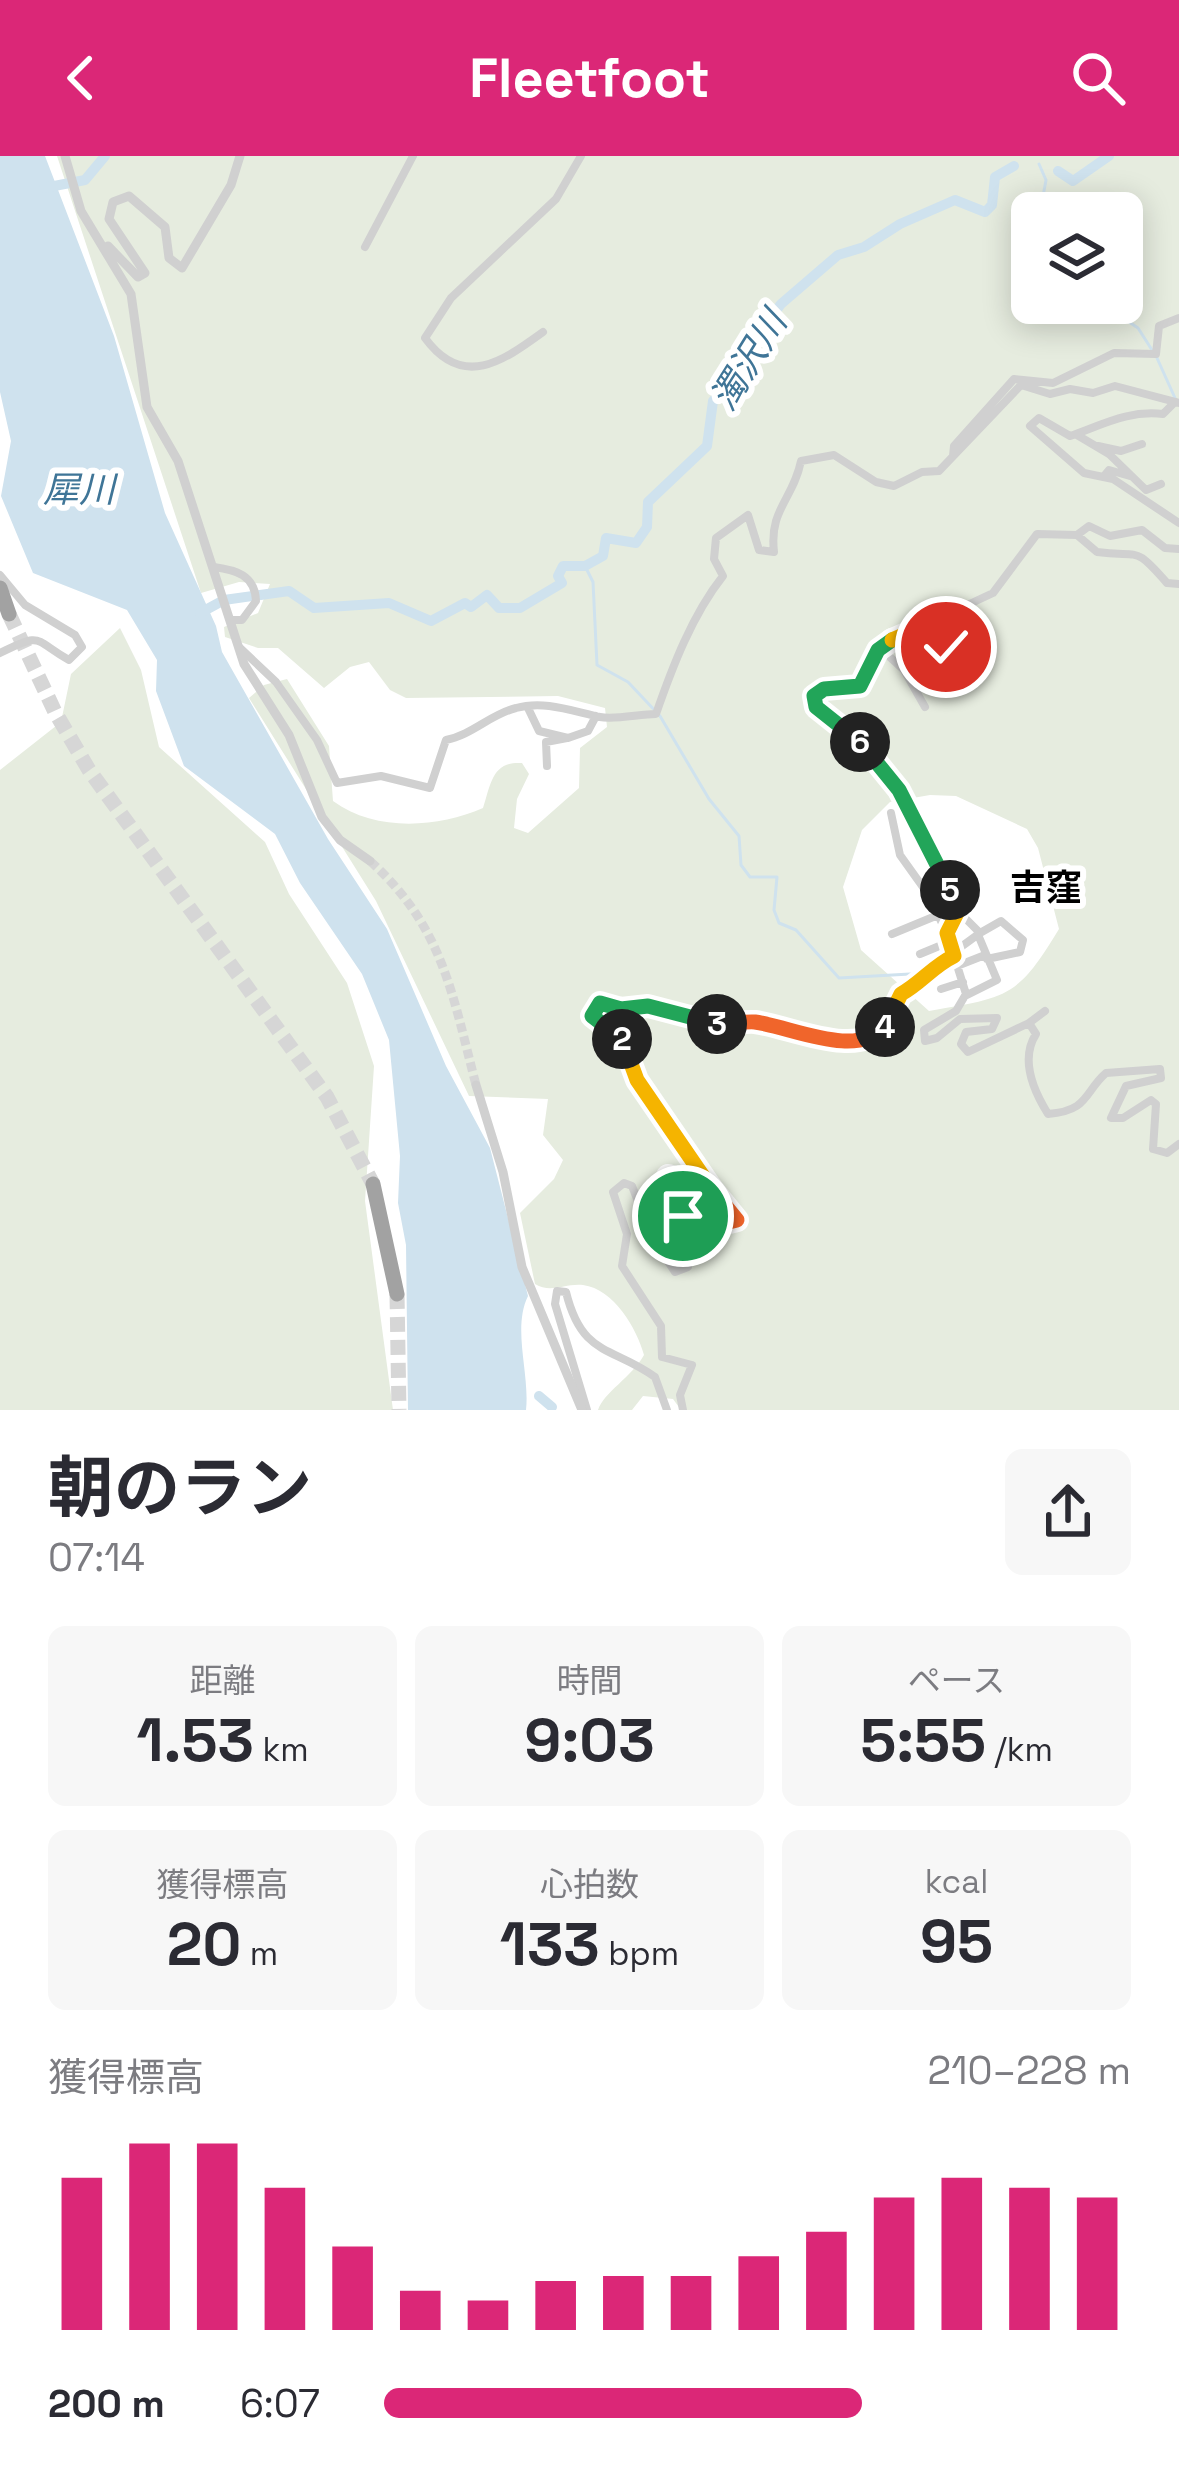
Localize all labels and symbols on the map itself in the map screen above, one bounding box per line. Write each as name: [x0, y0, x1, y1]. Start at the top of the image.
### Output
water label: 濁沢川: [701, 299, 799, 419]
water label: 犀川: [43, 467, 119, 513]
pin: [895, 596, 997, 698]
pin: 6: [830, 712, 890, 772]
pin: 5: [920, 860, 980, 920]
district label: 吉窪: [1010, 865, 1082, 911]
pin: 3: [687, 994, 747, 1054]
pin: 4: [855, 997, 915, 1057]
pin: 2: [592, 1009, 652, 1069]
pin: [632, 1165, 734, 1267]

